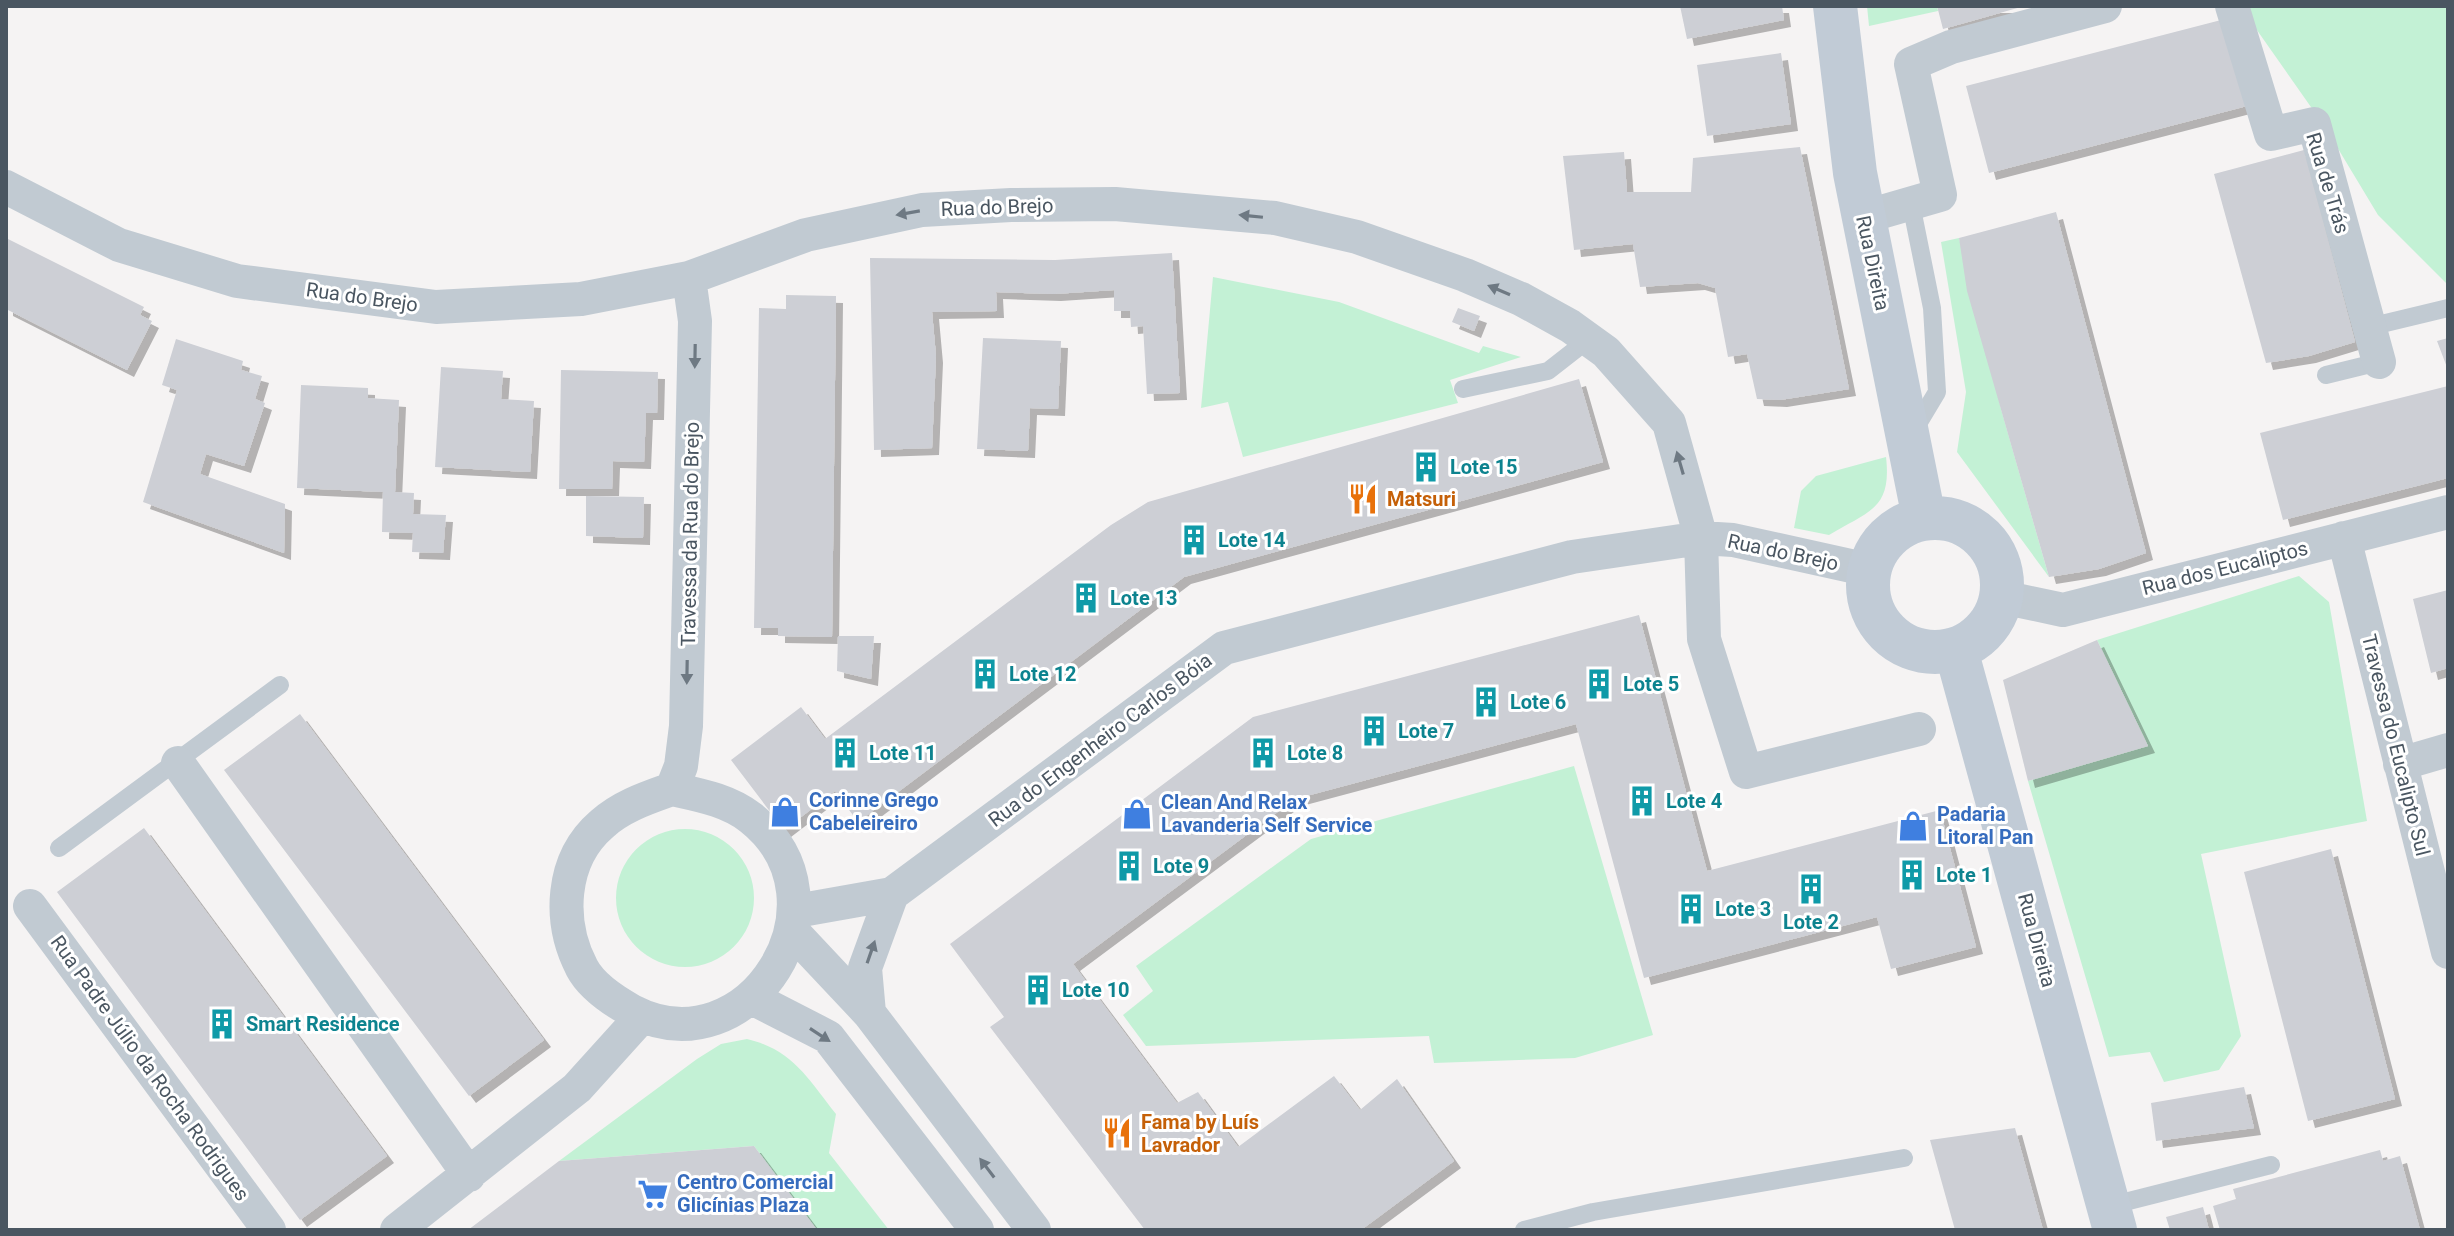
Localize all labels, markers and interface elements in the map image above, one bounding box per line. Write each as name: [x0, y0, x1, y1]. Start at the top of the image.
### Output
street label: Rua de Trás: [2301, 130, 2355, 236]
street label: Rua do Brejo: [940, 193, 1054, 221]
one-way arrow: [895, 207, 920, 219]
one-way arrow: [1238, 209, 1263, 222]
street label: Rua Direita: [1851, 213, 1895, 313]
street label: Rua do Brejo: [305, 277, 419, 317]
one-way arrow: [1487, 283, 1511, 296]
one-way arrow: [688, 344, 701, 369]
street label: Travessa da Rua do Brejo: [676, 421, 704, 647]
building icon: Lote 15: [1409, 450, 1443, 484]
one-way arrow: [1673, 450, 1686, 474]
place label: Lote 15: [1450, 455, 1518, 479]
restaurant icon: Matsuri: [1346, 482, 1380, 516]
place label: Matsuri: [1387, 487, 1456, 511]
building icon: Lote 14: [1177, 523, 1211, 557]
place label: Lote 14: [1218, 528, 1286, 552]
street label: Rua do Brejo: [1725, 529, 1841, 575]
street label: Rua dos Eucaliptos: [2140, 536, 2310, 600]
building icon: Lote 13: [1069, 581, 1103, 615]
place label: Lote 13: [1110, 586, 1178, 610]
street label: Travessa do Eucalipto Sul: [2357, 632, 2435, 858]
street label: Rua do Engenheiro Carlos Bóia: [984, 648, 1216, 832]
building icon: Lote 12: [968, 657, 1002, 691]
one-way arrow: [681, 660, 693, 685]
place label: Lote 12: [1009, 662, 1077, 686]
building icon: Lote 5: [1582, 667, 1616, 701]
place label: Lote 5: [1623, 672, 1679, 696]
building icon: Lote 6: [1469, 685, 1503, 719]
place label: Lote 6: [1510, 690, 1566, 714]
building icon: Lote 7: [1357, 714, 1391, 748]
place label: Lote 7: [1398, 719, 1454, 743]
building icon: Lote 11: [828, 736, 862, 770]
building icon: Lote 8: [1246, 736, 1280, 770]
place label: Lote 11: [869, 741, 937, 765]
place label: Lote 8: [1287, 741, 1343, 765]
building icon: Lote 4: [1625, 784, 1659, 818]
place label: Corinne Grego Cabeleireiro: [809, 788, 938, 835]
place label: Lote 4: [1666, 789, 1722, 813]
place label: Clean And Relax Lavanderia Self Service: [1161, 790, 1373, 837]
shop icon: Corinne Grego Cabeleireiro: [768, 795, 802, 829]
shop icon: Clean And Relax Lavanderia Self Service: [1120, 797, 1154, 831]
place label: Padaria Litoral Pan: [1937, 802, 2034, 849]
shop icon: Padaria Litoral Pan: [1896, 809, 1930, 843]
building icon: Lote 9: [1112, 849, 1146, 883]
place label: Lote 9: [1153, 854, 1209, 878]
building icon: Lote 1: [1895, 858, 1929, 892]
place label: Lote 1: [1936, 863, 1992, 887]
building icon: Lote 2: [1794, 872, 1828, 906]
street label: Rua Direita: [2013, 890, 2061, 990]
building icon: Lote 3: [1674, 892, 1708, 926]
place label: Lote 3: [1715, 897, 1771, 921]
place label: Lote 2: [1783, 910, 1839, 934]
street label: Rua Padre Júlio da Rocha Rodrigues: [46, 931, 254, 1205]
one-way arrow: [865, 940, 877, 964]
building icon: Lote 10: [1021, 973, 1055, 1007]
place label: Lote 10: [1062, 978, 1130, 1002]
building icon: Smart Residence: [205, 1007, 239, 1041]
place label: Smart Residence: [246, 1012, 400, 1036]
one-way arrow: [810, 1027, 831, 1042]
place label: Fama by Luís Lavrador: [1141, 1110, 1259, 1157]
restaurant icon: Fama by Luís Lavrador: [1100, 1116, 1134, 1150]
one-way arrow: [979, 1158, 995, 1178]
place label: Centro Comercial Glicínias Plaza: [677, 1170, 834, 1217]
supermarket icon: Centro Comercial Glicínias Plaza: [636, 1177, 670, 1211]

